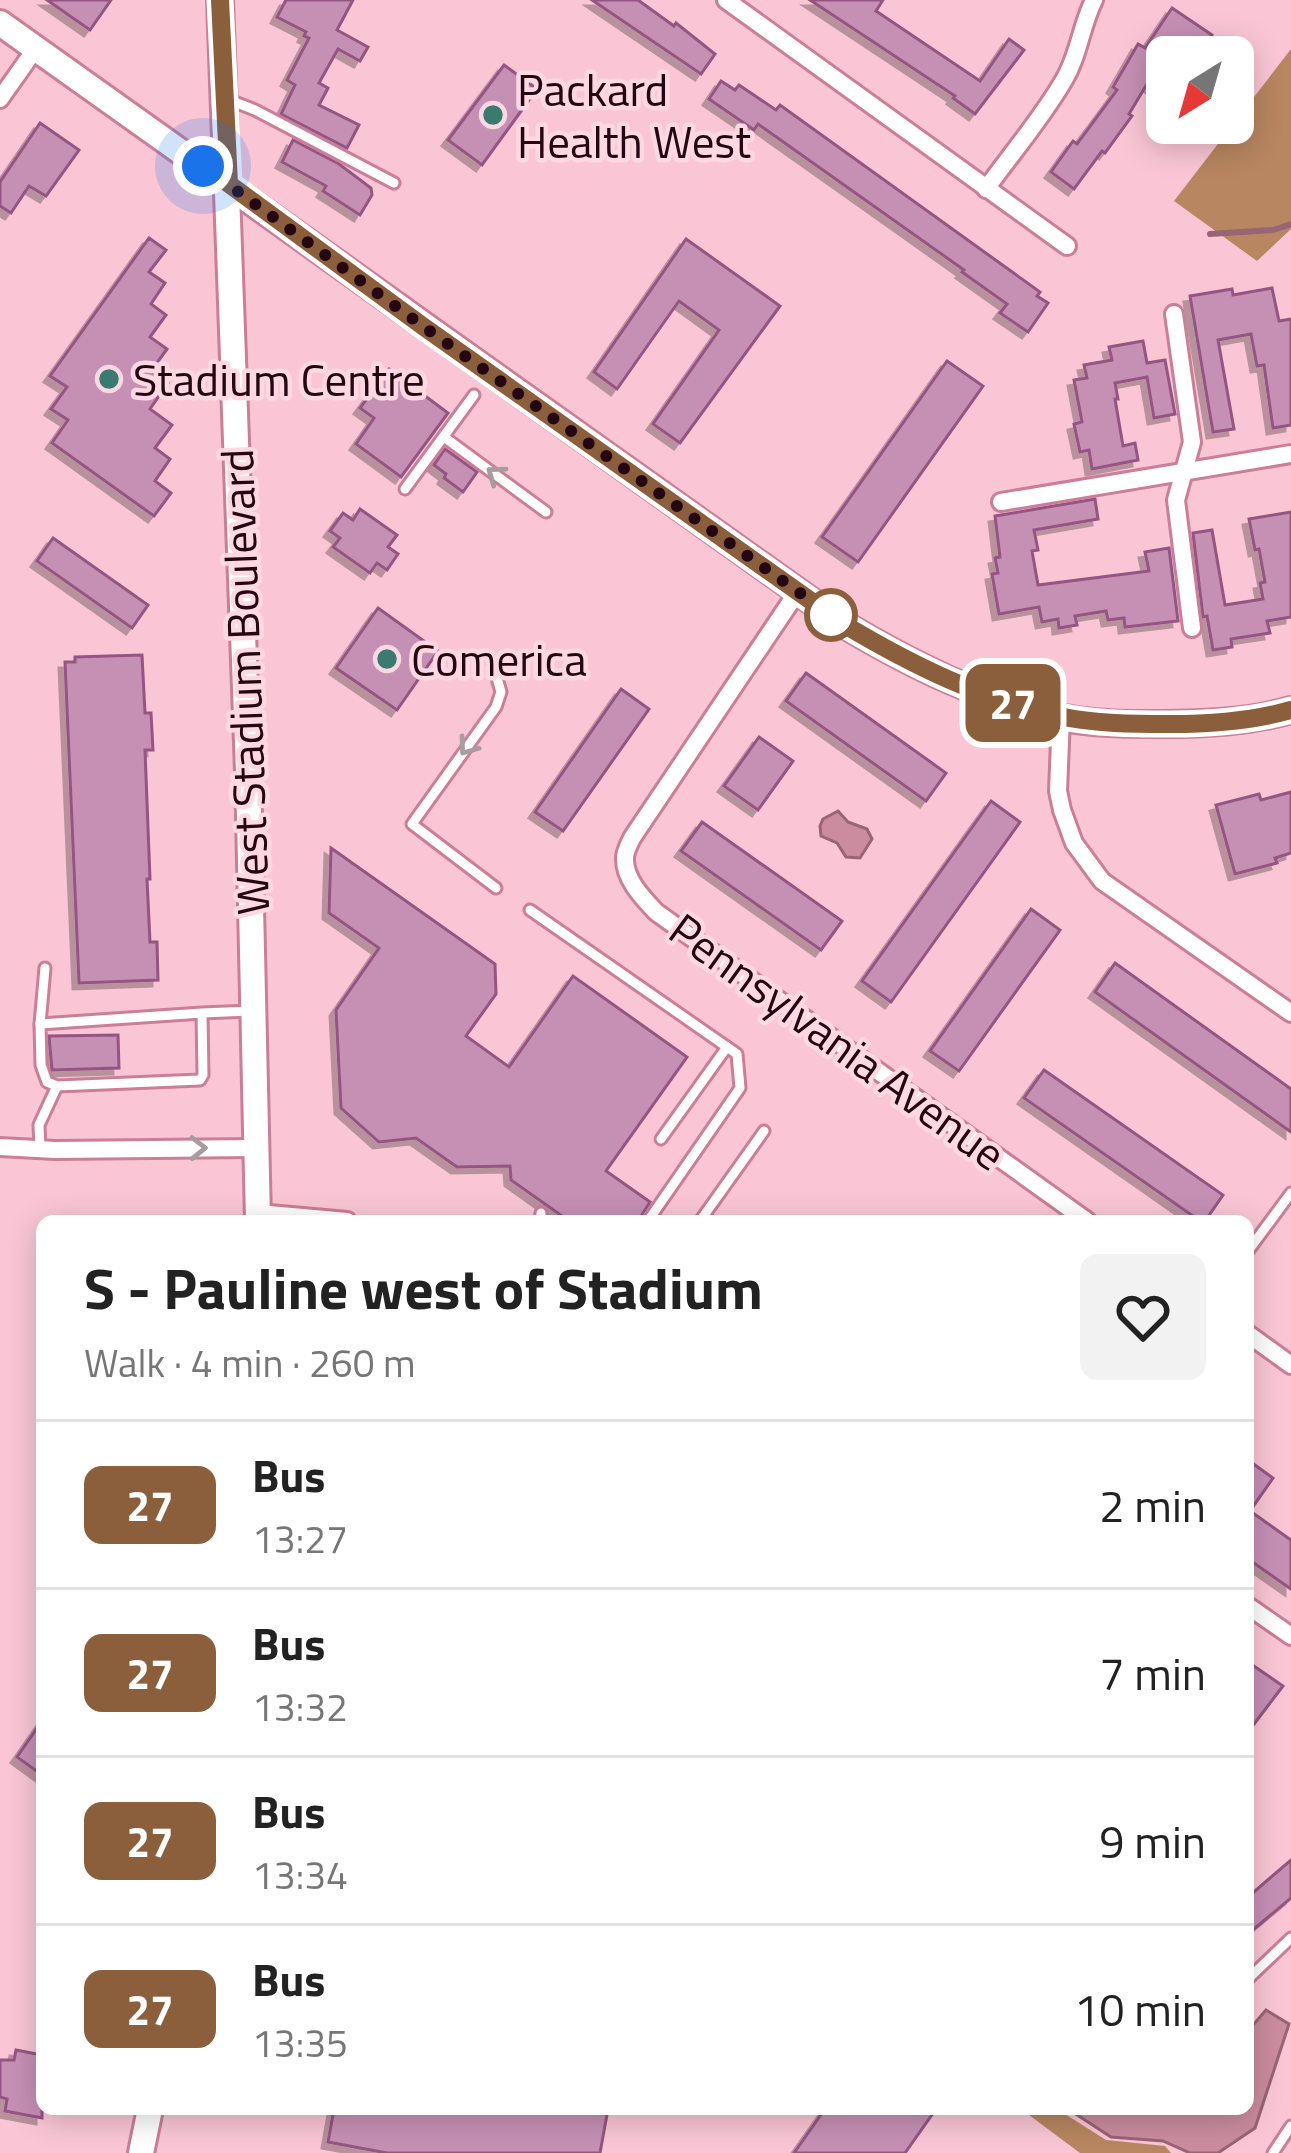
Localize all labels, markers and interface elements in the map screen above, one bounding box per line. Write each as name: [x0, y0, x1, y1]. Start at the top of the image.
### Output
north arrow: [1146, 36, 1254, 144]
map controls: [1146, 36, 1254, 144]
place label: Packard Health West: [517, 55, 751, 175]
marker: Packard Health West: [480, 102, 506, 128]
your location: [173, 136, 233, 196]
place label: Stadium Centre: [133, 345, 425, 413]
marker: Stadium Centre: [96, 366, 122, 392]
street label: West Stadium Boulevard: [202, 448, 286, 916]
one-way arrow: [487, 467, 508, 489]
unlabelled marker: [806, 590, 856, 640]
place label: Comerica: [411, 625, 587, 693]
marker: Comerica: [374, 646, 400, 672]
line badge: 27: [959, 664, 1067, 742]
text: 27: [989, 671, 1037, 735]
one-way arrow: [459, 734, 481, 755]
street label: Pennsylvania Avenue: [656, 896, 1020, 1186]
one-way arrow: [190, 1135, 208, 1161]
text: S - Pauline west of Stadium: [84, 1244, 763, 1331]
button: heart: [1080, 1254, 1206, 1380]
text: Walk · 4 min · 260 m: [84, 1333, 416, 1392]
text: Bus: [252, 1441, 326, 1509]
text: 2 min: [1099, 1471, 1206, 1539]
text: 27: [126, 1473, 174, 1537]
text: 13:27: [252, 1509, 348, 1568]
text: Bus: [252, 1609, 326, 1677]
text: 7 min: [1099, 1639, 1206, 1707]
text: 27: [126, 1641, 174, 1705]
text: 13:32: [252, 1677, 348, 1736]
text: Bus: [252, 1777, 326, 1845]
text: 9 min: [1099, 1807, 1206, 1875]
text: 27: [126, 1809, 174, 1873]
text: 13:34: [252, 1845, 348, 1904]
text: Bus: [252, 1945, 326, 2013]
text: 10 min: [1074, 1975, 1206, 2043]
text: 27: [126, 1977, 174, 2041]
text: 13:35: [252, 2013, 348, 2072]

